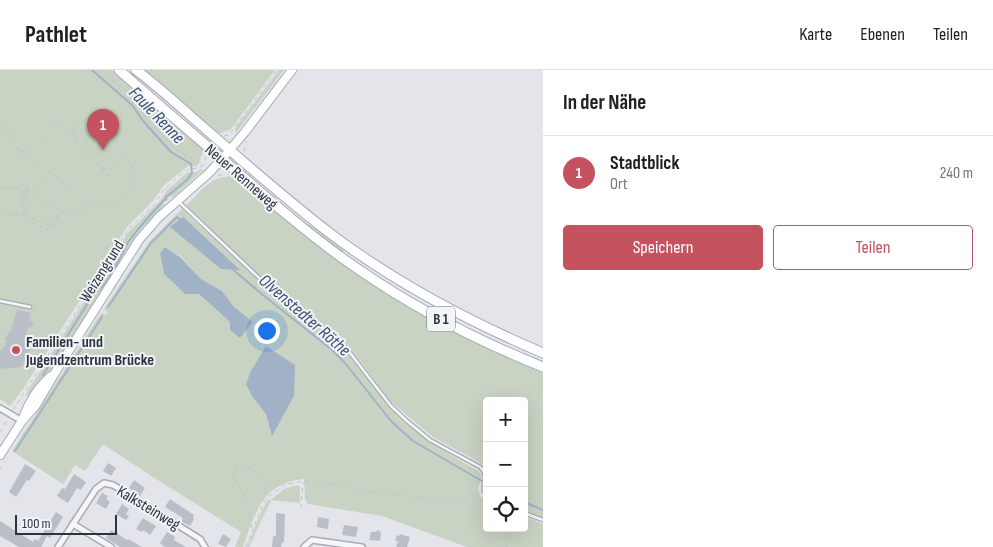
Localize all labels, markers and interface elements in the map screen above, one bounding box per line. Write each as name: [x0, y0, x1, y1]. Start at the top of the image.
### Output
text: Pathlet: [25, 20, 87, 49]
text: Karte: [799, 24, 832, 45]
text: Ebenen: [860, 24, 905, 45]
text: Teilen: [933, 24, 968, 45]
water label: Faule Renne: [124, 82, 189, 148]
text: In der Nähe: [563, 90, 646, 115]
pin: 1: [87, 109, 119, 150]
street label: Neuer Renneweg: [201, 140, 281, 214]
text: Stadtblick: [610, 152, 679, 175]
text: 1: [576, 164, 582, 183]
text: 240 m: [940, 164, 973, 183]
text: Ort: [610, 175, 628, 194]
button: Speichern: [563, 225, 763, 270]
button: Teilen: [773, 225, 973, 270]
street label: Weizengrund: [76, 237, 129, 306]
water label: Olvenstedter Röthe: [255, 270, 355, 361]
road number: B 1: [427, 306, 455, 332]
your location: [254, 318, 280, 344]
place label: Familien- und Jugendzentrum Brücke: [25, 333, 154, 370]
marker: Familien- und Jugendzentrum Brücke: [10, 344, 22, 356]
map controls: [483, 397, 528, 532]
button: +: [483, 397, 528, 442]
button: −: [483, 442, 528, 487]
street label: Kalksteinweg: [113, 482, 183, 535]
button: locate: [483, 487, 528, 532]
scale bar: [15, 512, 118, 535]
text: 100 m: [22, 515, 51, 532]

